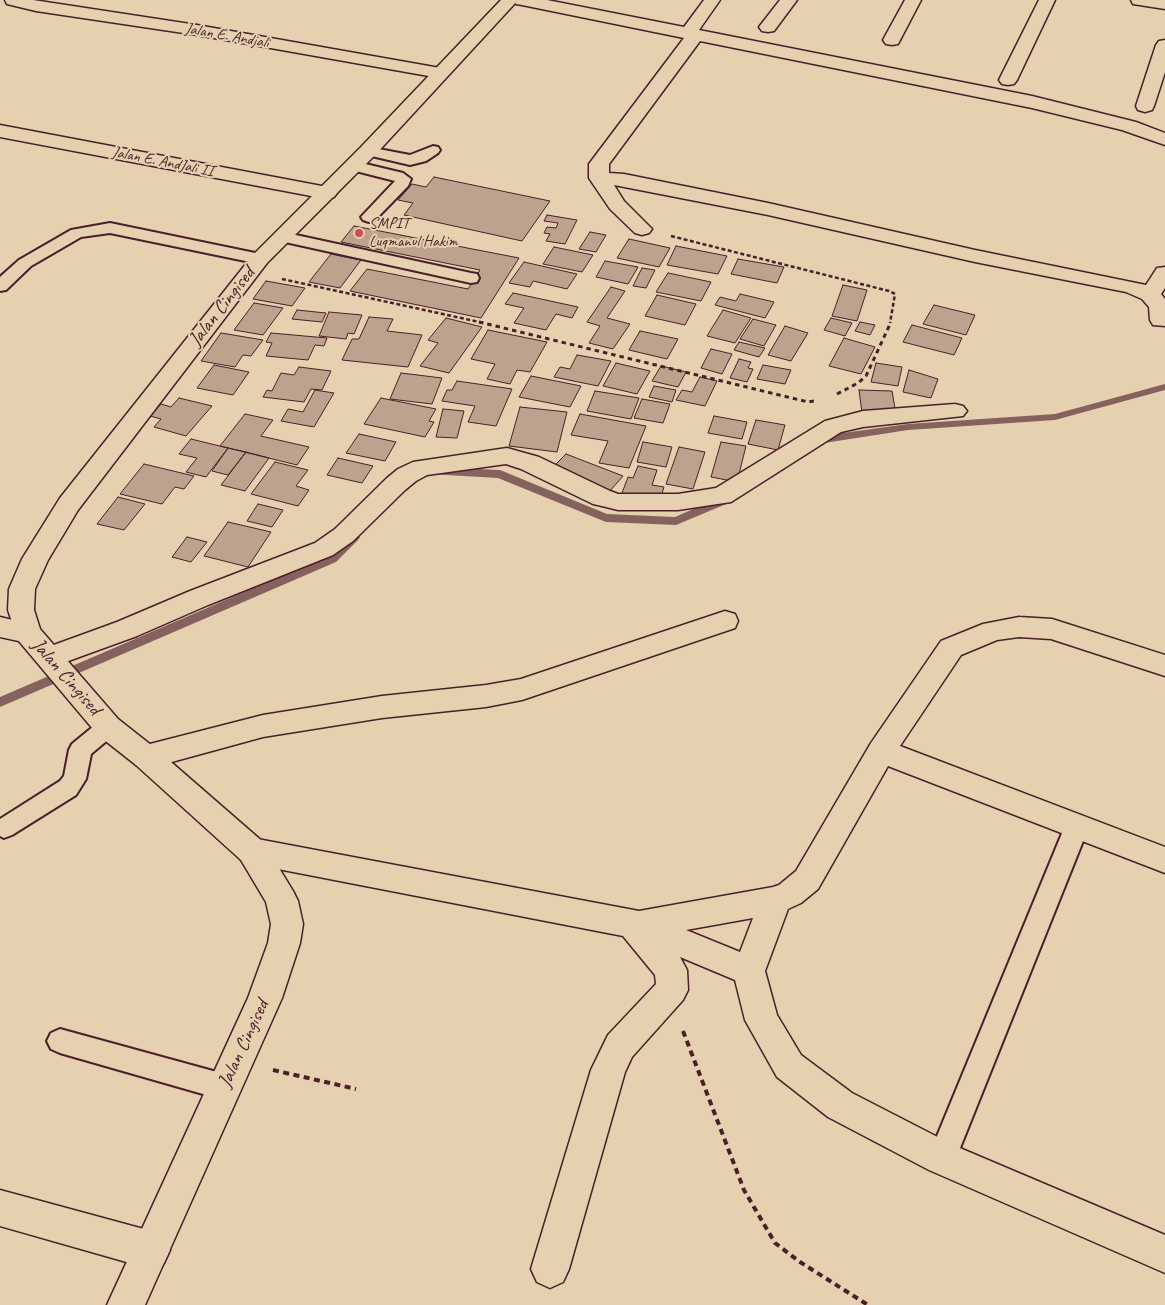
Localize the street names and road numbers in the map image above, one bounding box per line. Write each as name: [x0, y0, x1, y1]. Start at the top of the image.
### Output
street label: Jalan E. Andjali: [184, 19, 270, 53]
street label: Jalan E. AndJali II: [111, 143, 215, 181]
street label: Jalan Cingised: [184, 263, 260, 351]
street label: Jalan Cingised: [26, 634, 106, 720]
street label: Jalan Cingised: [213, 996, 275, 1092]

